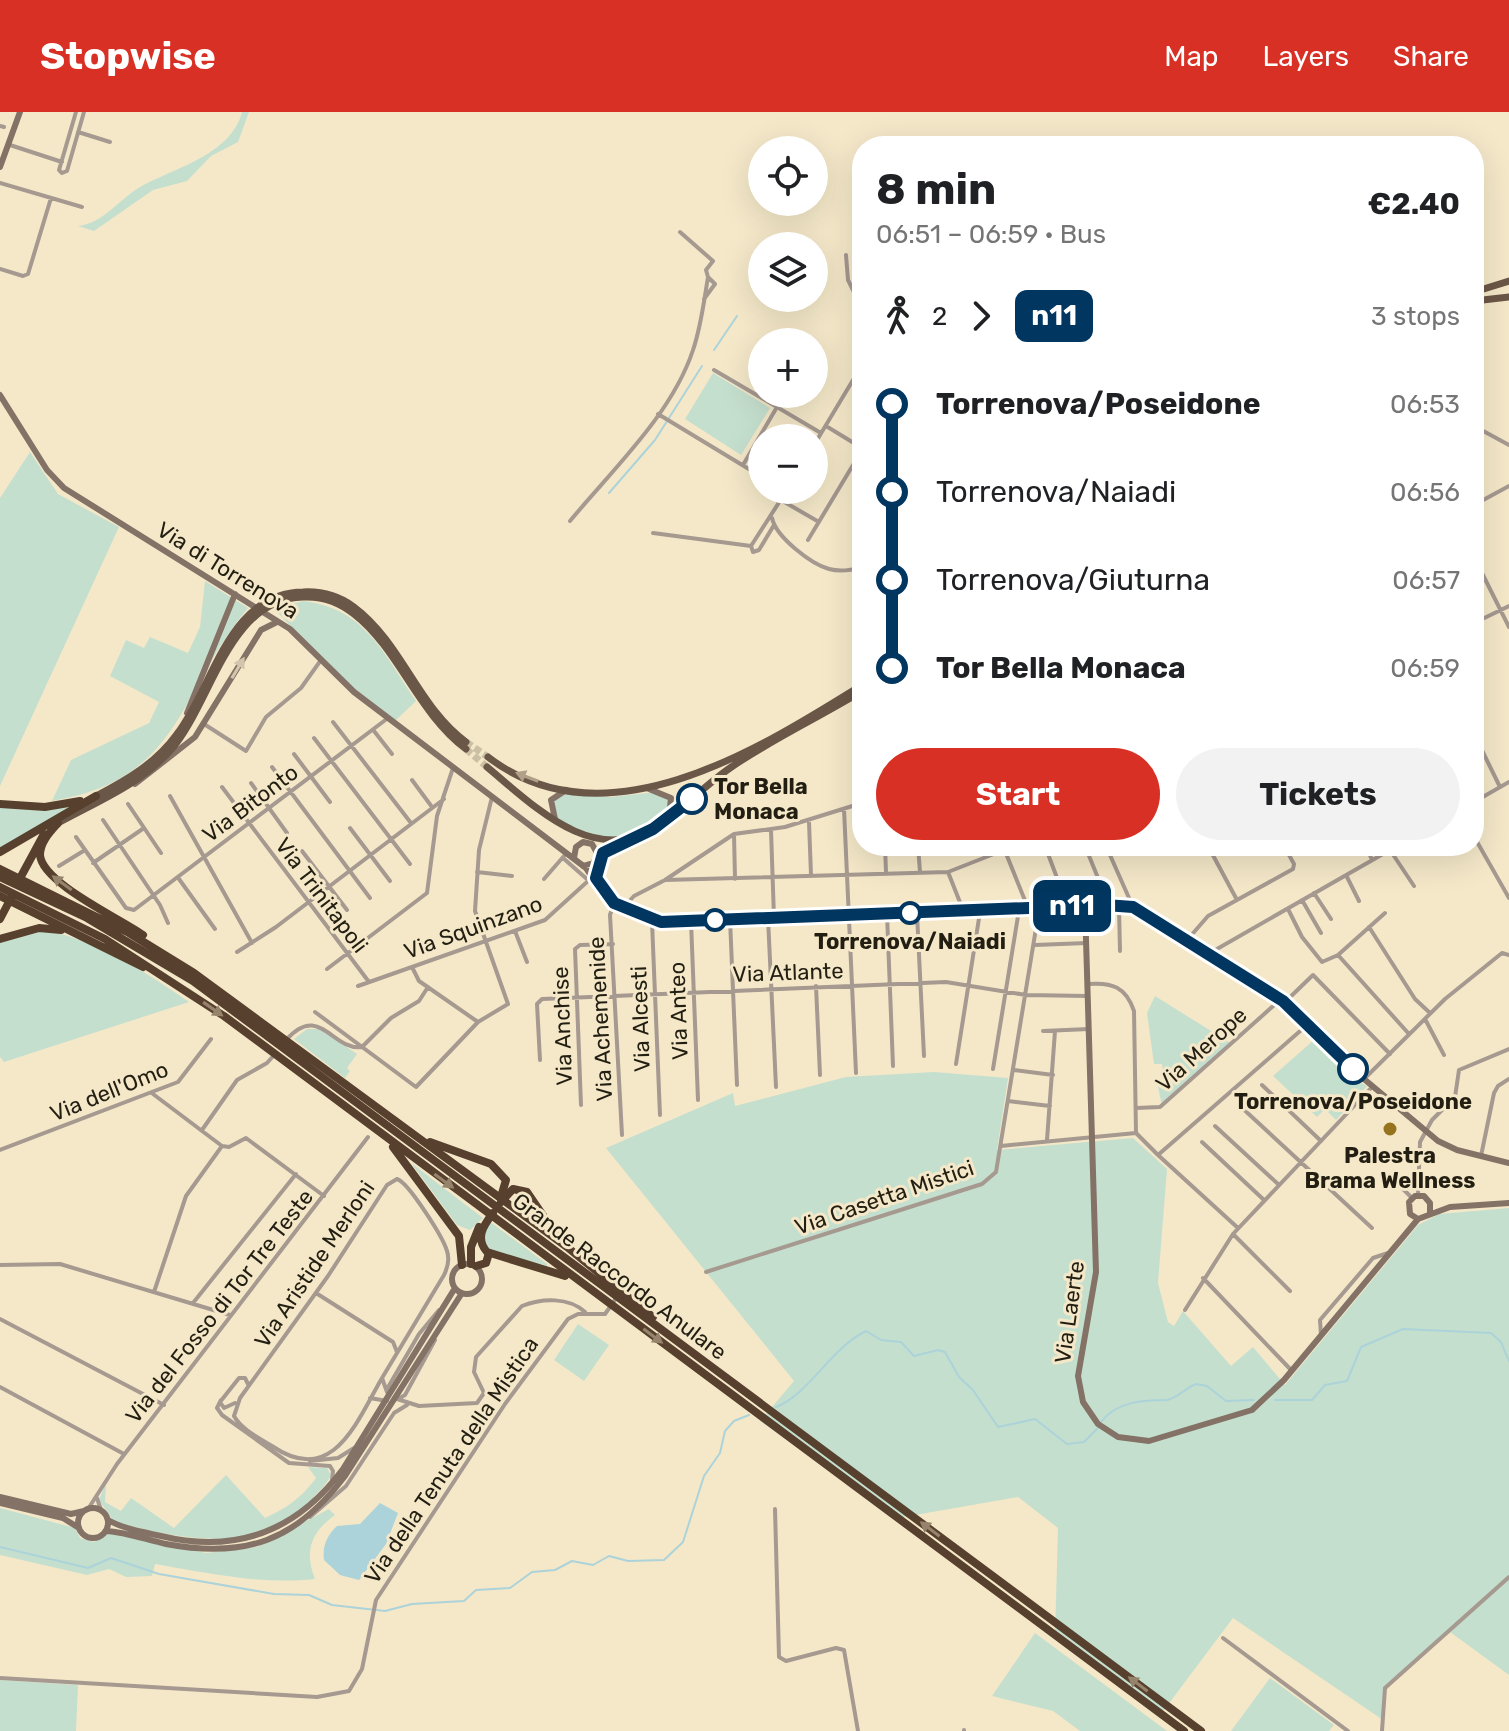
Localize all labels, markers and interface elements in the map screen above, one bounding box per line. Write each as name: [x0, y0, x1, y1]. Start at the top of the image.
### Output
text: Stopwise: [40, 33, 216, 79]
text: Map: [1164, 40, 1219, 73]
text: Layers: [1263, 40, 1349, 73]
text: Share: [1393, 40, 1469, 73]
map controls: [748, 136, 828, 504]
button: locate: [748, 136, 828, 216]
text: 8 min: [876, 163, 996, 215]
text: €2.40: [1368, 186, 1460, 222]
text: 06:51 – 06:59 · Bus: [876, 219, 1106, 250]
button: layers: [748, 232, 828, 312]
icon: walk: [876, 294, 920, 338]
icon: forward: [959, 294, 1003, 338]
text: n11: [1031, 299, 1077, 332]
text: 2: [932, 301, 947, 332]
text: 3 stops: [1371, 301, 1460, 332]
button: +: [748, 328, 828, 408]
text: Torrenova/Poseidone: [936, 386, 1261, 422]
text: 06:53: [1390, 389, 1460, 420]
button: −: [748, 424, 828, 504]
text: Torrenova/Naiadi: [936, 474, 1176, 510]
text: 06:56: [1390, 477, 1460, 508]
street label: Via di Torrenova: [152, 516, 304, 625]
text: Torrenova/Giuturna: [936, 562, 1210, 598]
text: 06:57: [1392, 565, 1460, 596]
text: Tor Bella Monaca: [936, 650, 1186, 686]
text: 06:59: [1390, 653, 1460, 684]
one-way arrow: [231, 657, 245, 679]
button: Start: [876, 748, 1160, 840]
button: Tickets: [1176, 748, 1460, 840]
street label: Via Bitonto: [197, 759, 303, 848]
one-way arrow: [515, 770, 539, 783]
place label: Tor Bella Monaca: [714, 773, 808, 825]
marker: Tor Bella Monaca: [677, 784, 707, 814]
street label: Via Trinitapoli: [270, 832, 374, 958]
one-way arrow: [51, 875, 73, 891]
line badge: n11: [1026, 880, 1118, 932]
text: n11: [1049, 889, 1095, 922]
street label: Via Squinzano: [400, 890, 546, 965]
marker: Torrenova/Naiadi: [899, 902, 921, 924]
unlabelled marker: [704, 909, 726, 931]
place label: Torrenova/Naiadi: [814, 928, 1006, 955]
street label: Via Achemenide: [583, 936, 618, 1102]
street label: Via Atlante: [732, 957, 844, 988]
street label: Via Anteo: [663, 961, 694, 1060]
street label: Via Alcesti: [625, 965, 656, 1073]
street label: Via Anchise: [547, 966, 578, 1086]
one-way arrow: [203, 1001, 224, 1016]
street label: Via Merope: [1150, 1001, 1252, 1097]
marker: Torrenova/Poseidone: [1338, 1054, 1368, 1084]
street label: Via dell'Omo: [46, 1055, 172, 1127]
place label: Torrenova/Poseidone: [1234, 1088, 1472, 1115]
marker: Palestra Brama Wellness: [1381, 1120, 1399, 1138]
place label: Palestra Brama Wellness: [1305, 1142, 1476, 1194]
street label: Via Casetta Mistici: [791, 1154, 977, 1241]
one-way arrow: [434, 1172, 455, 1188]
street label: Via Aristide Merloni: [248, 1176, 380, 1353]
street label: Via del Fosso di Tor Tre Teste: [120, 1184, 319, 1429]
street label: Grande Raccordo Anulare: [507, 1187, 732, 1366]
street label: Via Laerte: [1049, 1259, 1090, 1365]
one-way arrow: [642, 1328, 664, 1344]
street label: Via della Tenuta della Mistica: [359, 1332, 544, 1589]
one-way arrow: [920, 1522, 940, 1538]
one-way arrow: [1128, 1677, 1149, 1693]

